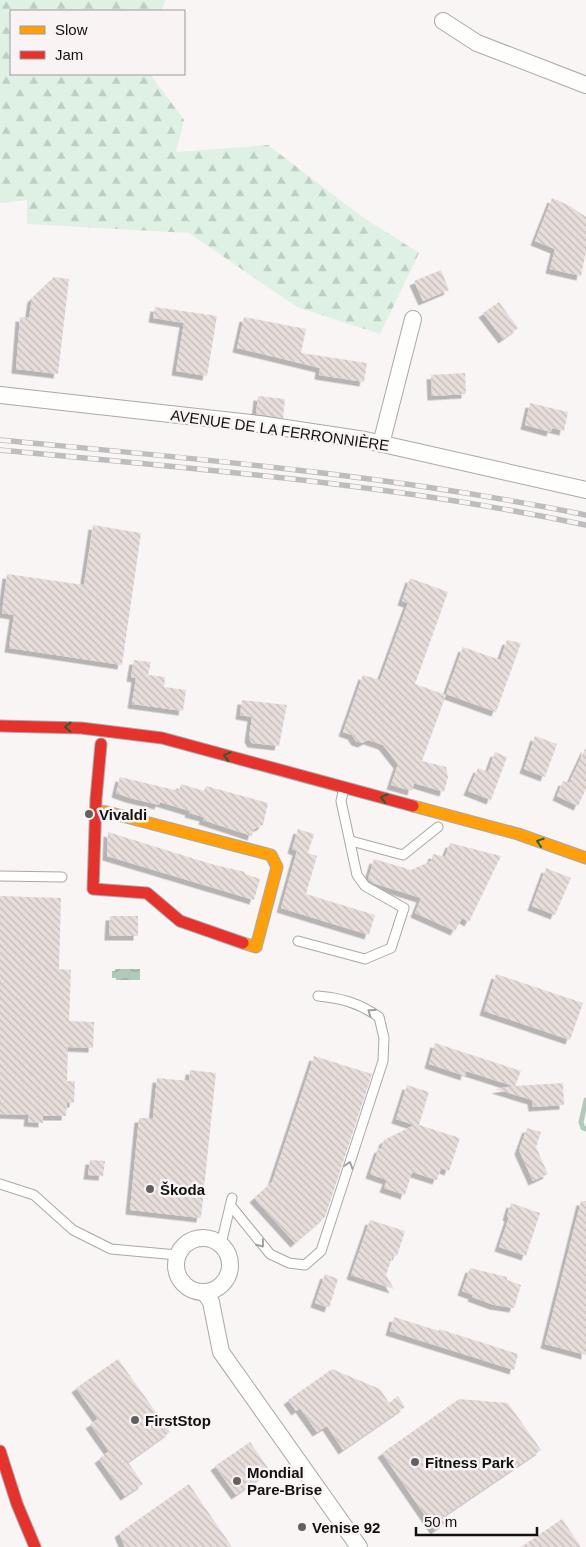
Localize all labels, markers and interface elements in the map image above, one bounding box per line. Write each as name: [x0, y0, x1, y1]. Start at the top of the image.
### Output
legend: [10, 10, 185, 75]
text: Slow: [55, 21, 88, 38]
text: Jam: [55, 46, 83, 63]
street label: AVENUE DE LA FERRONNIÈRE: [170, 406, 390, 454]
one-way arrow: [63, 722, 71, 732]
one-way arrow: [222, 751, 231, 762]
one-way arrow: [379, 793, 388, 804]
place label: Vivaldi: [99, 806, 147, 823]
marker: Vivaldi: [83, 808, 95, 820]
one-way arrow: [537, 837, 545, 847]
one-way arrow: [367, 1009, 377, 1018]
one-way arrow: [344, 1161, 354, 1170]
place label: Škoda: [160, 1181, 206, 1198]
marker: Škoda: [144, 1183, 156, 1195]
one-way arrow: [256, 1238, 264, 1247]
place label: FirstStop: [145, 1412, 211, 1429]
marker: FirstStop: [129, 1414, 141, 1426]
place label: Fitness Park: [425, 1454, 515, 1471]
marker: Fitness Park: [409, 1456, 421, 1468]
place label: Mondial Pare-Brise: [247, 1464, 322, 1498]
marker: Mondial Pare-Brise: [231, 1475, 243, 1487]
scale bar: [416, 1504, 537, 1536]
text: 50 m: [424, 1513, 457, 1530]
place label: Venise 92: [312, 1519, 380, 1536]
marker: Venise 92: [296, 1521, 308, 1533]

